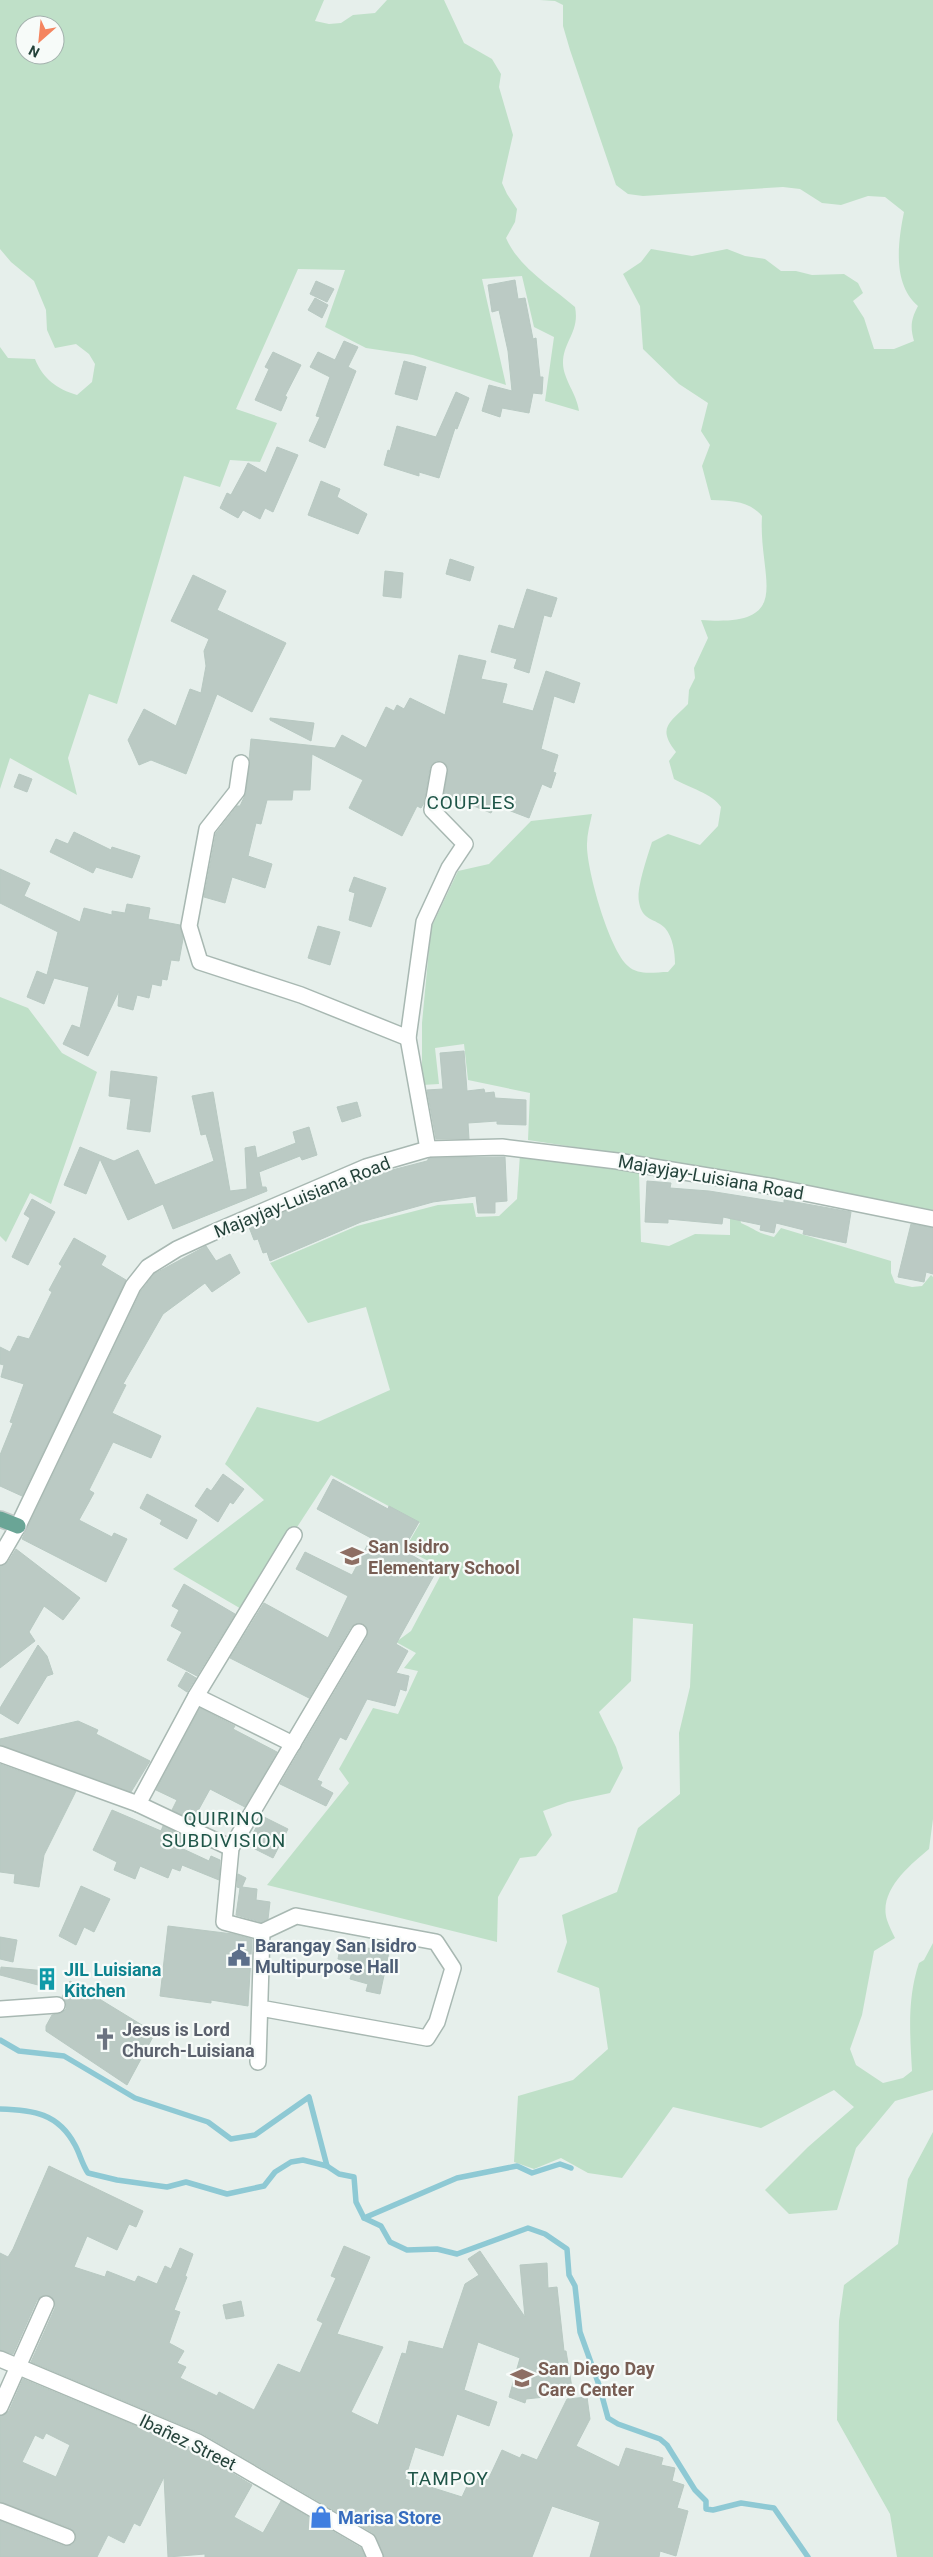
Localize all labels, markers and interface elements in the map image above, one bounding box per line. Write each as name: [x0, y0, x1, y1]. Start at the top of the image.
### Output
north arrow: [15, 15, 65, 65]
text: N: [26, 42, 42, 61]
district label: COUPLES: [426, 791, 516, 814]
street label: Majayjay-Luisiana Road: [617, 1150, 805, 1204]
street label: Majayjay-Luisiana Road: [211, 1152, 393, 1242]
place label: San Isidro Elementary School: [368, 1536, 520, 1578]
school or university icon: San Isidro Elementary School: [339, 1543, 365, 1569]
district label: QUIRINO SUBDIVISION: [162, 1807, 286, 1852]
place label: Barangay San Isidro Multipurpose Hall: [255, 1935, 417, 1977]
public building icon: Barangay San Isidro Multipurpose Hall: [226, 1942, 252, 1968]
place label: JIL Luisiana Kitchen: [64, 1959, 162, 2001]
building icon: JIL Luisiana Kitchen: [34, 1966, 60, 1992]
place label: Jesus is Lord Church-Luisiana: [122, 2019, 255, 2061]
church icon: Jesus is Lord Church-Luisiana: [92, 2026, 118, 2052]
place label: San Diego Day Care Center: [538, 2358, 656, 2400]
school or university icon: San Diego Day Care Center: [509, 2365, 535, 2391]
street label: Ibañez Street: [136, 2410, 240, 2475]
district label: TAMPOY: [407, 2467, 489, 2490]
shop icon: Marisa Store: [308, 2504, 334, 2530]
place label: Marisa Store: [338, 2507, 442, 2528]

